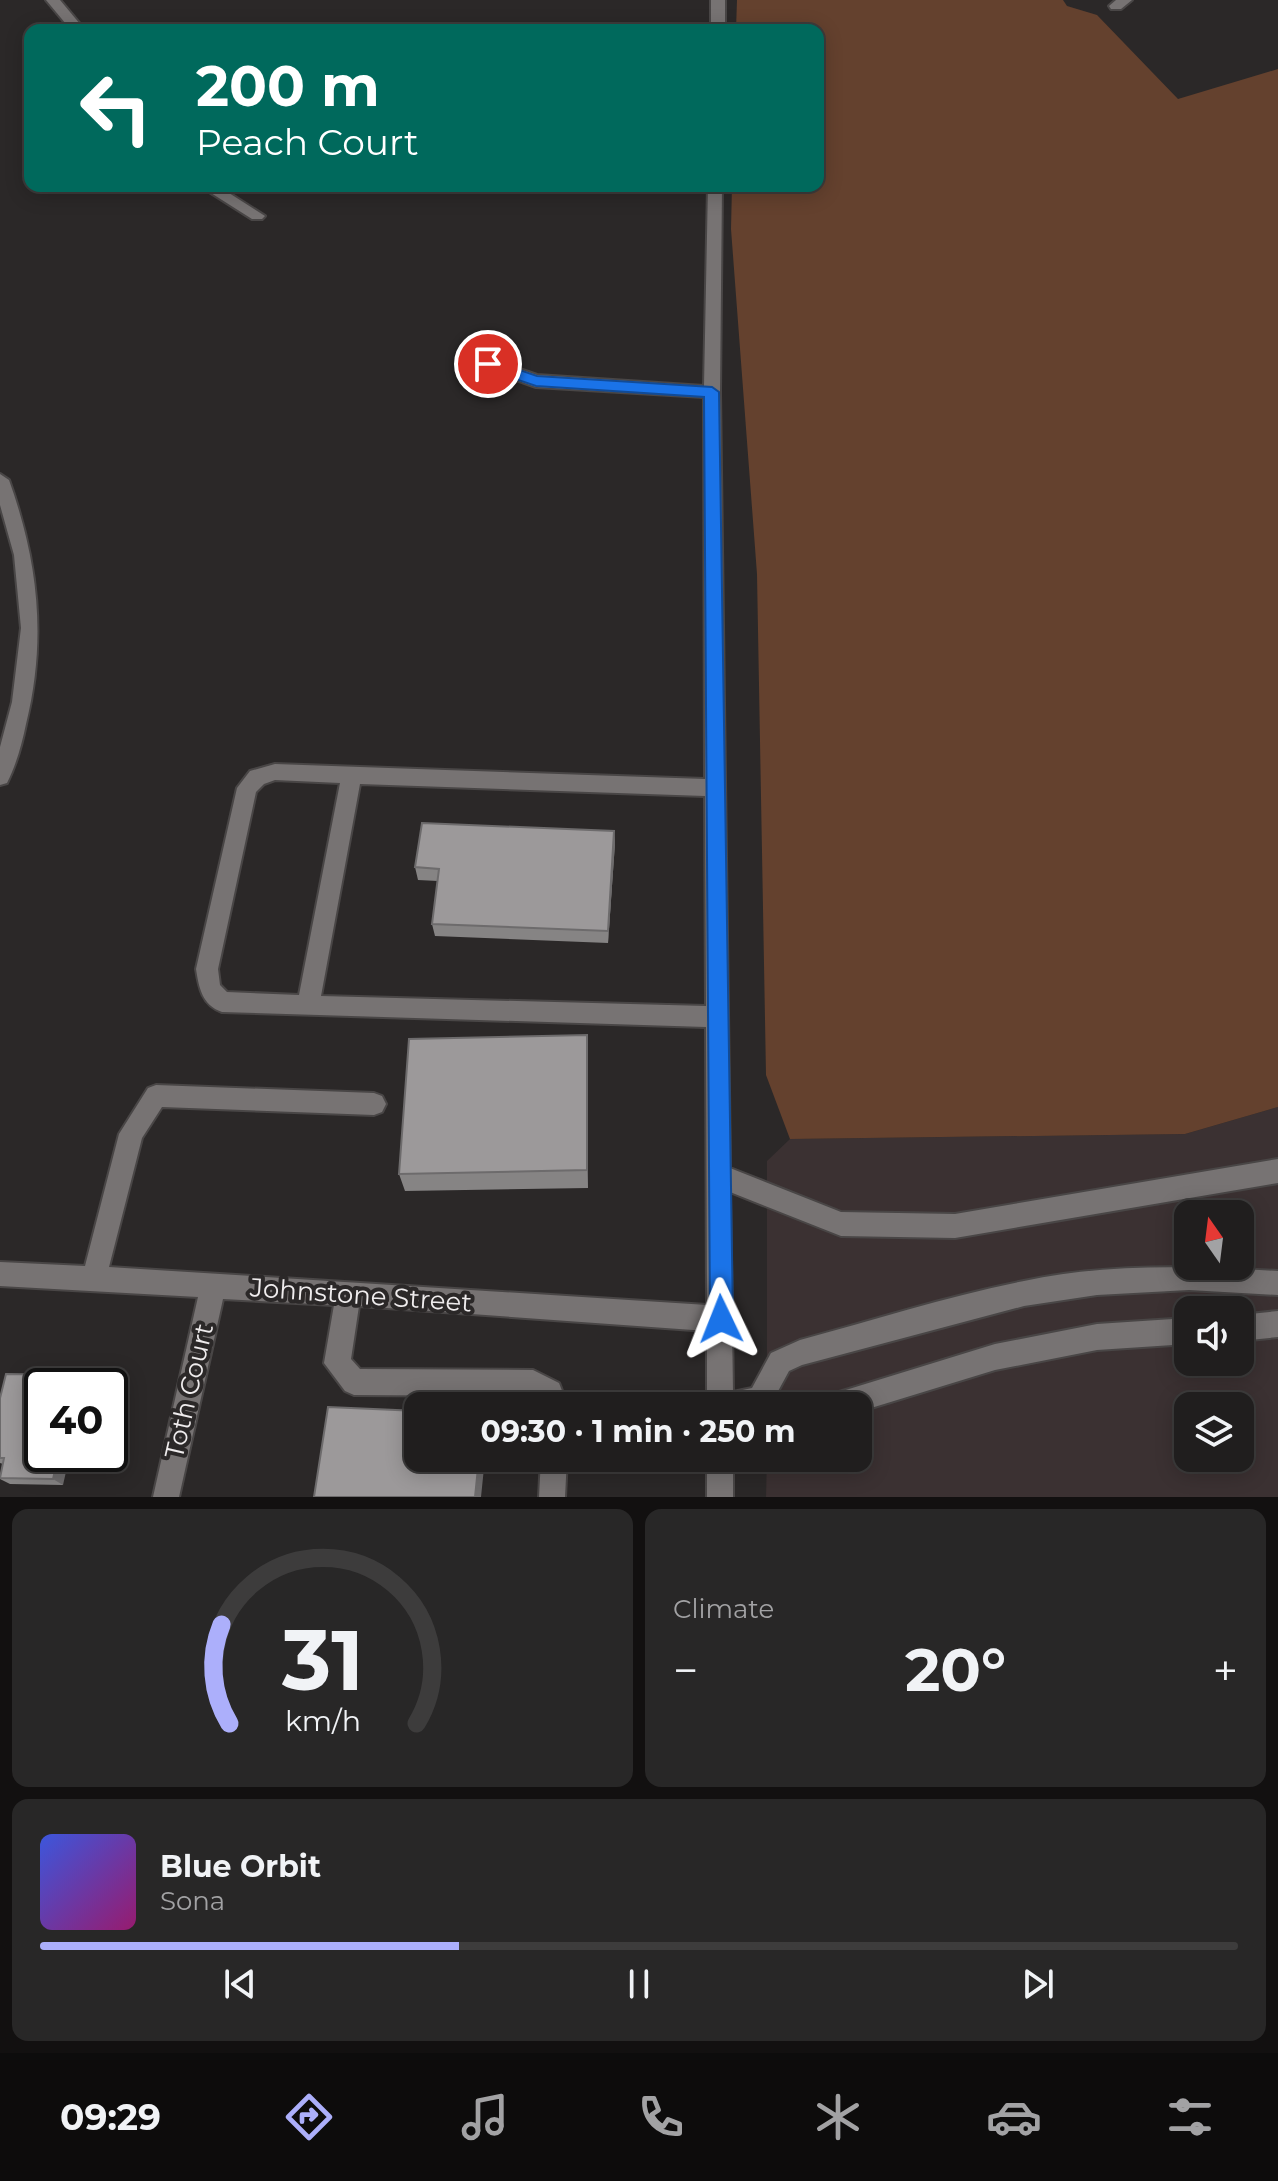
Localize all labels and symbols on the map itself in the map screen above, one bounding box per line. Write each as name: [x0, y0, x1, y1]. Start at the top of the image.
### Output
pin: [454, 330, 522, 398]
north arrow: [1174, 1200, 1254, 1280]
street label: Johnstone Street: [248, 1271, 473, 1319]
position arrow: [679, 1277, 763, 1361]
street label: Toth Court: [158, 1320, 220, 1462]
speed limit sign: 40: [24, 1368, 128, 1472]

